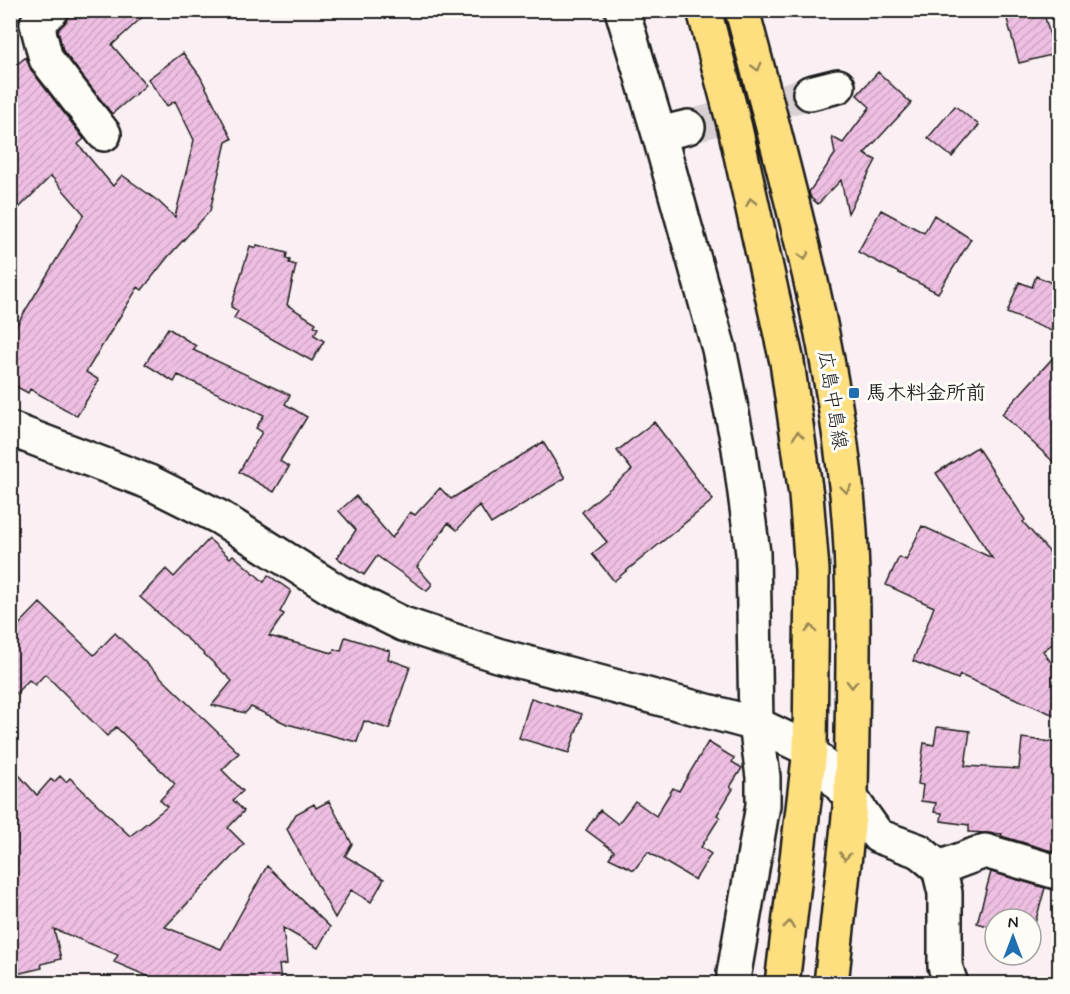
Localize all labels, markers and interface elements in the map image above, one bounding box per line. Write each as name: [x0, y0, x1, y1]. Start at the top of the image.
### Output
one-way arrow: [750, 62, 763, 72]
one-way arrow: [746, 198, 759, 208]
one-way arrow: [797, 251, 810, 261]
street label: 広島中島線: [811, 349, 853, 451]
place label: 馬木料金所前: [866, 380, 986, 407]
marker: 馬木料金所前: [847, 386, 861, 400]
one-way arrow: [792, 430, 804, 439]
one-way arrow: [839, 485, 851, 494]
one-way arrow: [805, 624, 817, 633]
one-way arrow: [846, 680, 858, 689]
one-way arrow: [839, 852, 852, 861]
north arrow: [983, 907, 1043, 967]
text: N: [1008, 913, 1018, 934]
one-way arrow: [782, 921, 794, 930]

